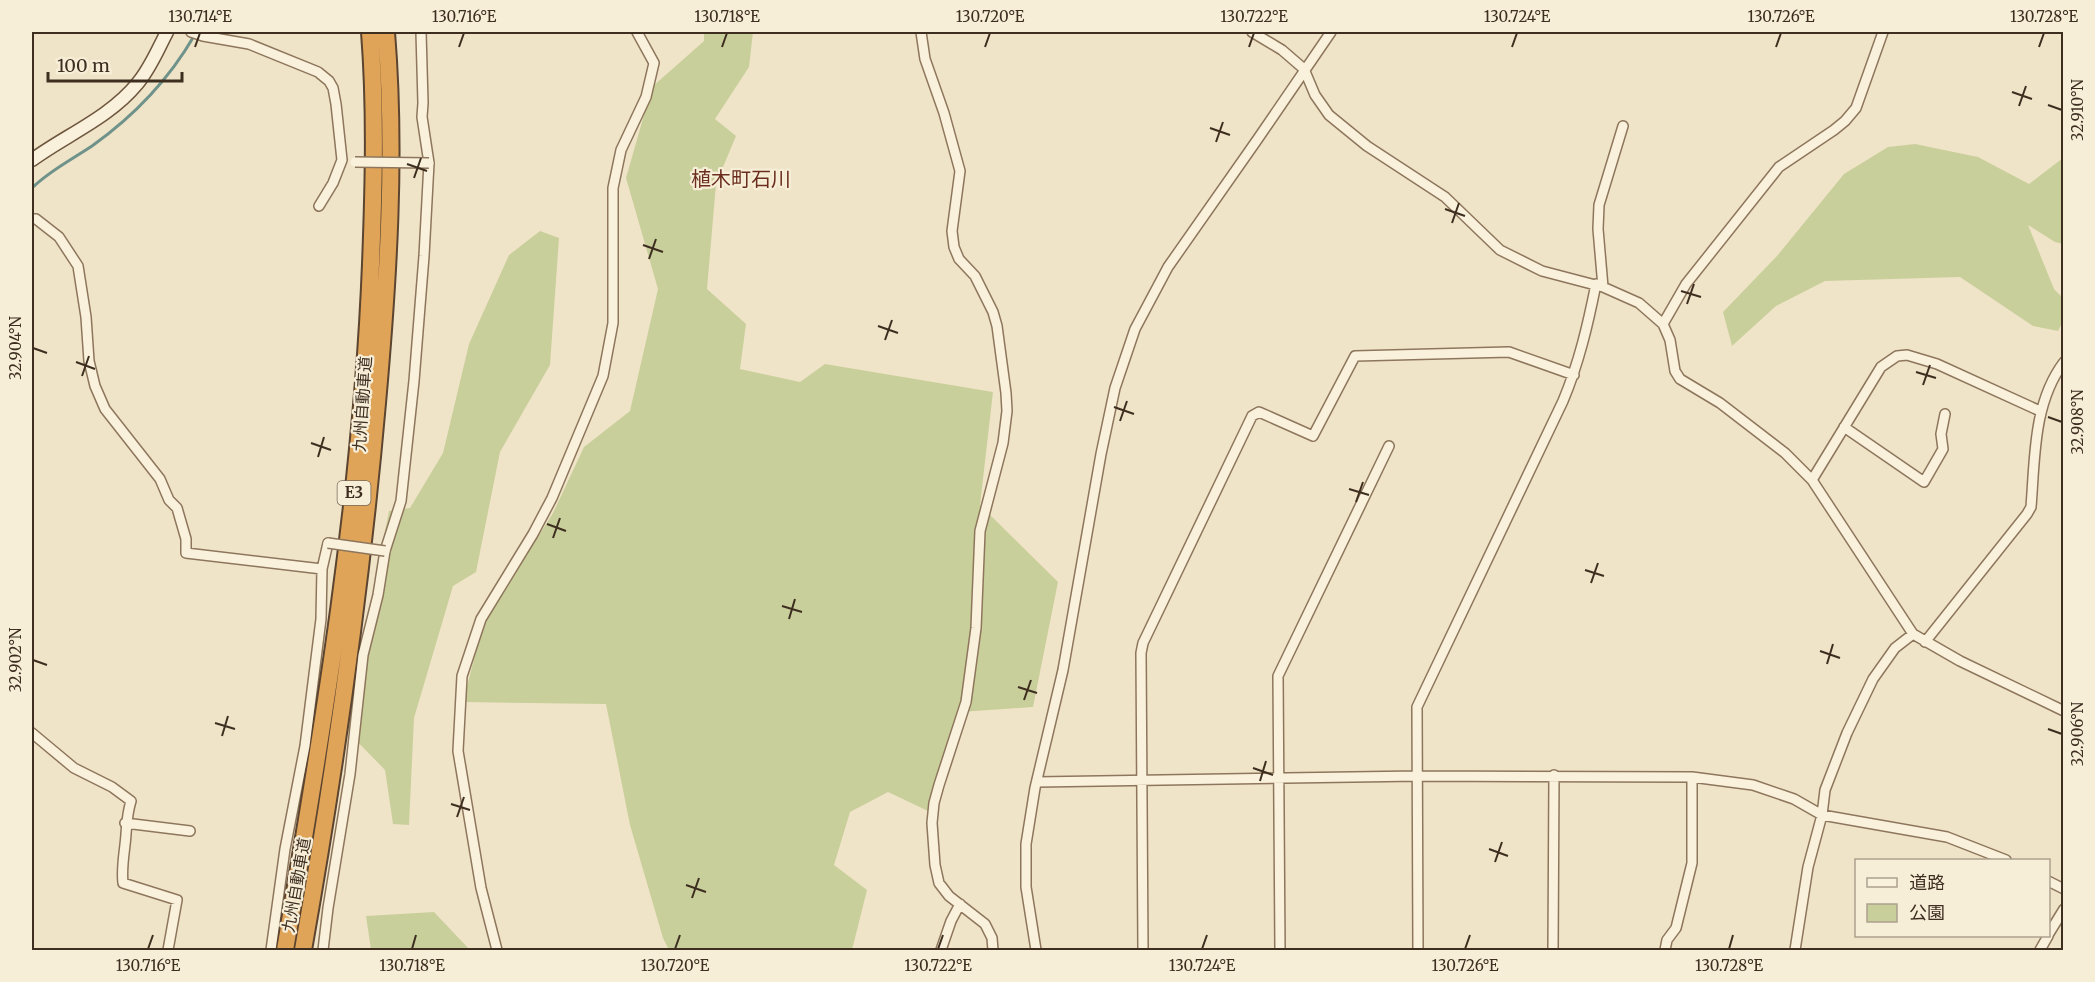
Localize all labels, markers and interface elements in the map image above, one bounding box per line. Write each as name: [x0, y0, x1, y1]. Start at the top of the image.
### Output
text: 130.714°E: [168, 7, 232, 26]
text: 130.716°E: [432, 7, 497, 26]
text: 130.718°E: [694, 7, 760, 26]
text: 130.720°E: [956, 7, 1025, 26]
text: 130.722°E: [1220, 7, 1288, 26]
text: 130.724°E: [1484, 7, 1551, 26]
text: 130.726°E: [1748, 7, 1815, 26]
text: 130.728°E: [2010, 7, 2078, 26]
scale bar: [48, 45, 182, 83]
text: 100 m: [57, 54, 110, 77]
text: 32.910°N: [2068, 79, 2087, 141]
district label: 植木町石川: [691, 166, 791, 191]
text: 32.904°N: [6, 316, 25, 380]
street label: 九州自動車道: [349, 355, 375, 453]
text: 32.908°N: [2068, 389, 2087, 455]
road number: E3: [338, 481, 370, 505]
text: 32.902°N: [6, 627, 25, 692]
text: 32.906°N: [2068, 701, 2087, 766]
street label: 九州自動車道: [278, 836, 314, 934]
legend: [1855, 859, 2050, 937]
text: 道路: [1909, 871, 1945, 894]
text: 公園: [1909, 901, 1945, 924]
text: 130.716°E: [116, 956, 181, 975]
text: 130.718°E: [379, 956, 445, 975]
text: 130.720°E: [641, 956, 710, 975]
text: 130.722°E: [904, 956, 972, 975]
text: 130.724°E: [1169, 956, 1236, 975]
text: 130.726°E: [1432, 956, 1499, 975]
text: 130.728°E: [1695, 956, 1763, 975]

